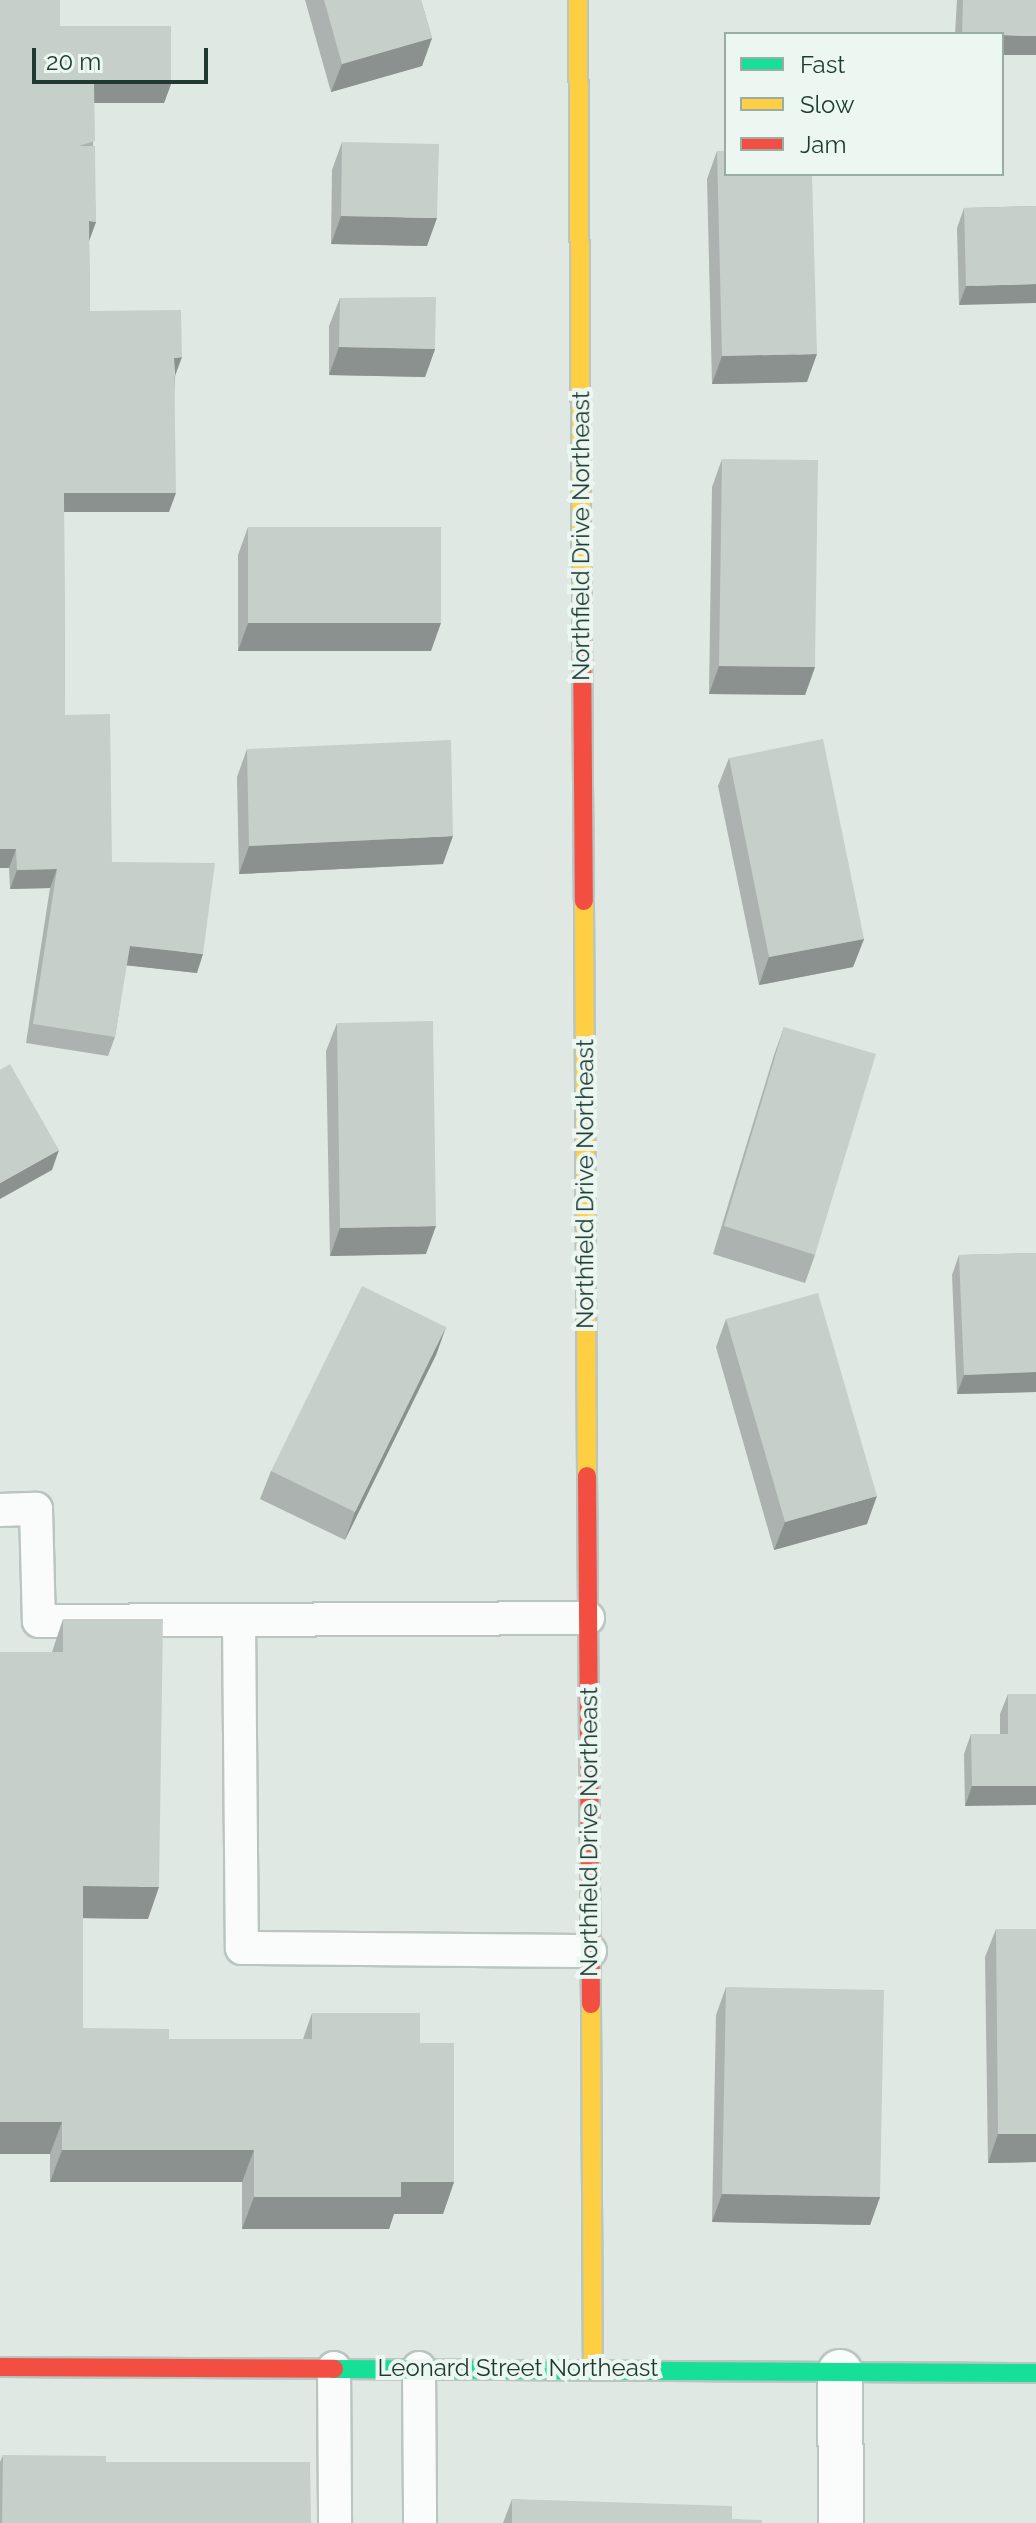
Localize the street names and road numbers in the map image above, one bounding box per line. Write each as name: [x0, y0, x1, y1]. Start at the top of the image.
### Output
street label: Northfield Drive Northeast: [567, 391, 595, 681]
street label: Northfield Drive Northeast: [571, 1039, 599, 1329]
street label: Northfield Drive Northeast: [575, 1687, 603, 1977]
street label: Leonard Street Northeast: [378, 2354, 658, 2382]

